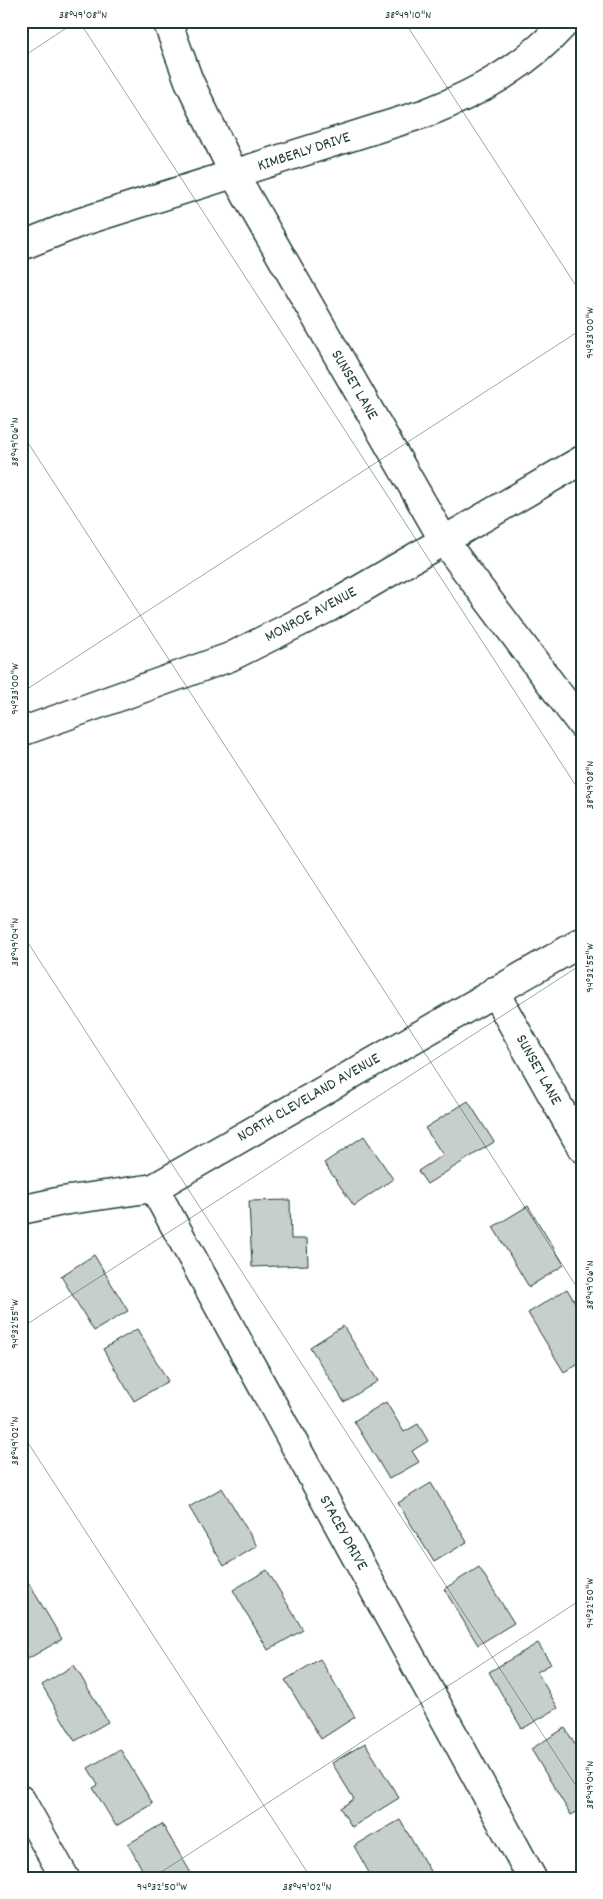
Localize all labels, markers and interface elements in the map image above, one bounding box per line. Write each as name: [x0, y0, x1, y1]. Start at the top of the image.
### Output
text: 38°49'08"N: [59, 7, 107, 24]
text: 38°49'10"N: [385, 7, 431, 24]
street label: KIMBERLY DRIVE: [255, 126, 354, 178]
text: 94°33'00"W: [582, 307, 599, 359]
street label: SUNSET LANE: [325, 346, 384, 425]
text: 38°49'06"N: [7, 417, 24, 467]
street label: MONROE AVENUE: [261, 581, 362, 649]
text: 94°33'00"W: [7, 663, 24, 715]
text: 38°49'08"N: [582, 761, 599, 809]
text: 38°49'04"N: [7, 918, 24, 966]
text: 94°32'55"W: [582, 943, 599, 993]
street label: SUNSET LANE: [509, 1031, 567, 1110]
street label: NORTH CLEVELAND AVENUE: [233, 1047, 385, 1148]
text: 38°49'06"N: [582, 1260, 599, 1310]
text: 94°32'55"W: [7, 1299, 24, 1349]
text: 38°49'02"N: [7, 1417, 24, 1465]
street label: STACEY DRIVE: [313, 1491, 373, 1575]
text: 94°32'50"W: [582, 1578, 599, 1628]
text: 38°49'04"N: [582, 1761, 599, 1809]
text: 94°32'50"W: [137, 1879, 187, 1896]
text: 38°49'02"N: [283, 1879, 331, 1896]

